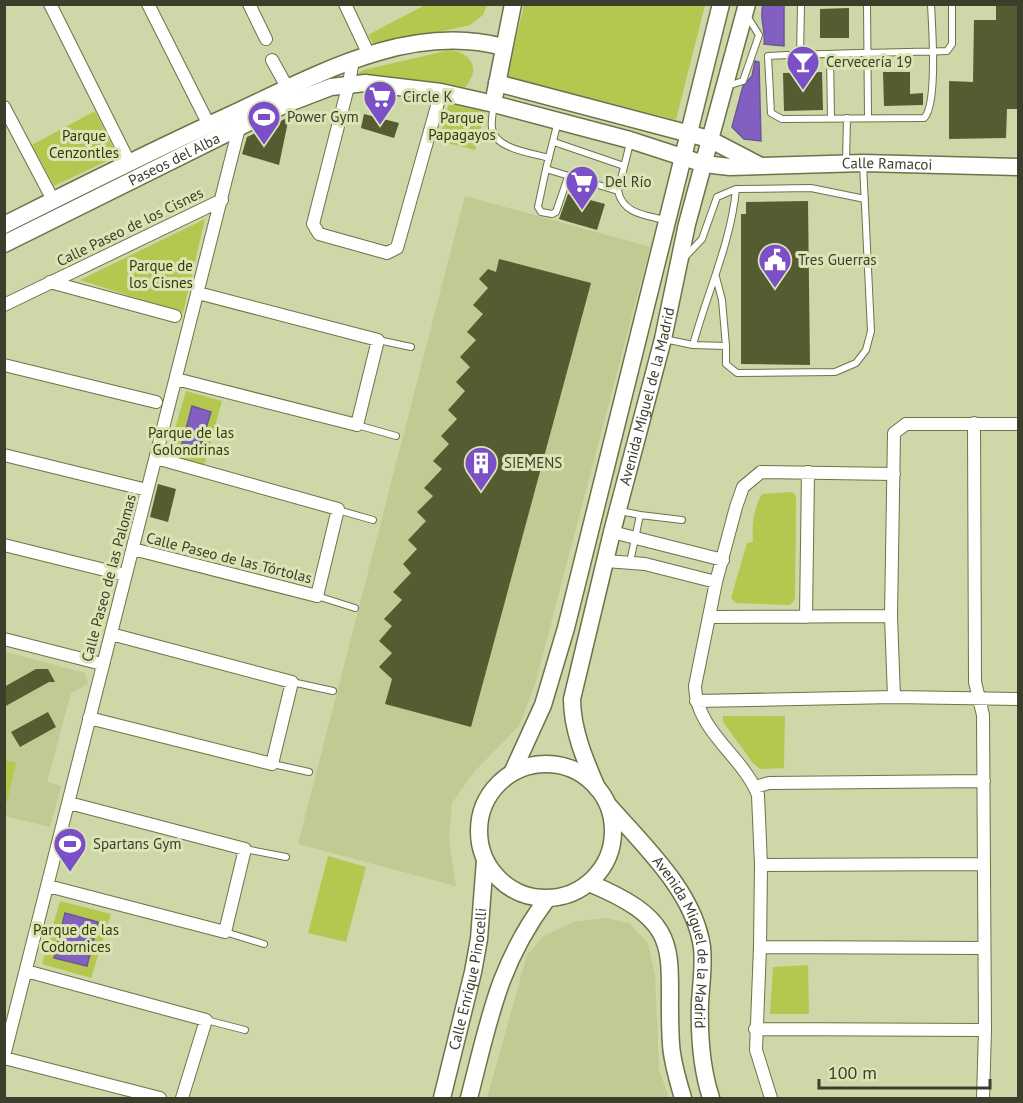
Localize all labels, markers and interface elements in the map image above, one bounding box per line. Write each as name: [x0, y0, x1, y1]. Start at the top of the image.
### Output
bar icon: Cervecería 19: [785, 44, 821, 91]
place label: Cervecería 19: [826, 52, 912, 71]
supermarket icon: Circle K: [362, 79, 398, 126]
place label: Circle K: [403, 87, 453, 106]
sports icon: Power Gym: [246, 99, 282, 146]
place label: Power Gym: [287, 107, 359, 126]
park label: Parque Papagayos: [428, 108, 496, 144]
park label: Parque Cenzontles: [49, 126, 119, 162]
street label: Paseos del Alba: [125, 128, 223, 190]
street label: Calle Ramacoi: [842, 153, 933, 174]
supermarket icon: Del Río: [564, 164, 600, 211]
place label: Del Río: [605, 172, 652, 191]
street label: Calle Paseo de los Cisnes: [53, 183, 206, 270]
public building icon: Tres Guerras: [757, 242, 793, 289]
place label: Tres Guerras: [798, 250, 877, 269]
park label: Parque de los Cisnes: [129, 256, 193, 292]
street label: Avenida Miguel de la Madrid: [615, 306, 678, 487]
park label: Parque de las Golondrinas: [148, 423, 234, 459]
building icon: SIEMENS: [463, 445, 499, 492]
place label: SIEMENS: [504, 453, 562, 472]
street label: Calle Paseo de las Palomas: [77, 492, 140, 664]
street label: Calle Paseo de las Tórtolas: [144, 528, 314, 587]
sports icon: Spartans Gym: [52, 826, 88, 873]
place label: Spartans Gym: [93, 834, 181, 853]
street label: Avenida Miguel de la Madrid: [649, 852, 713, 1029]
street label: Calle Enrique Pinocelli: [444, 907, 490, 1052]
park label: Parque de las Codornices: [33, 920, 119, 956]
scale bar: [819, 1052, 990, 1090]
text: 100 m: [828, 1061, 877, 1084]

